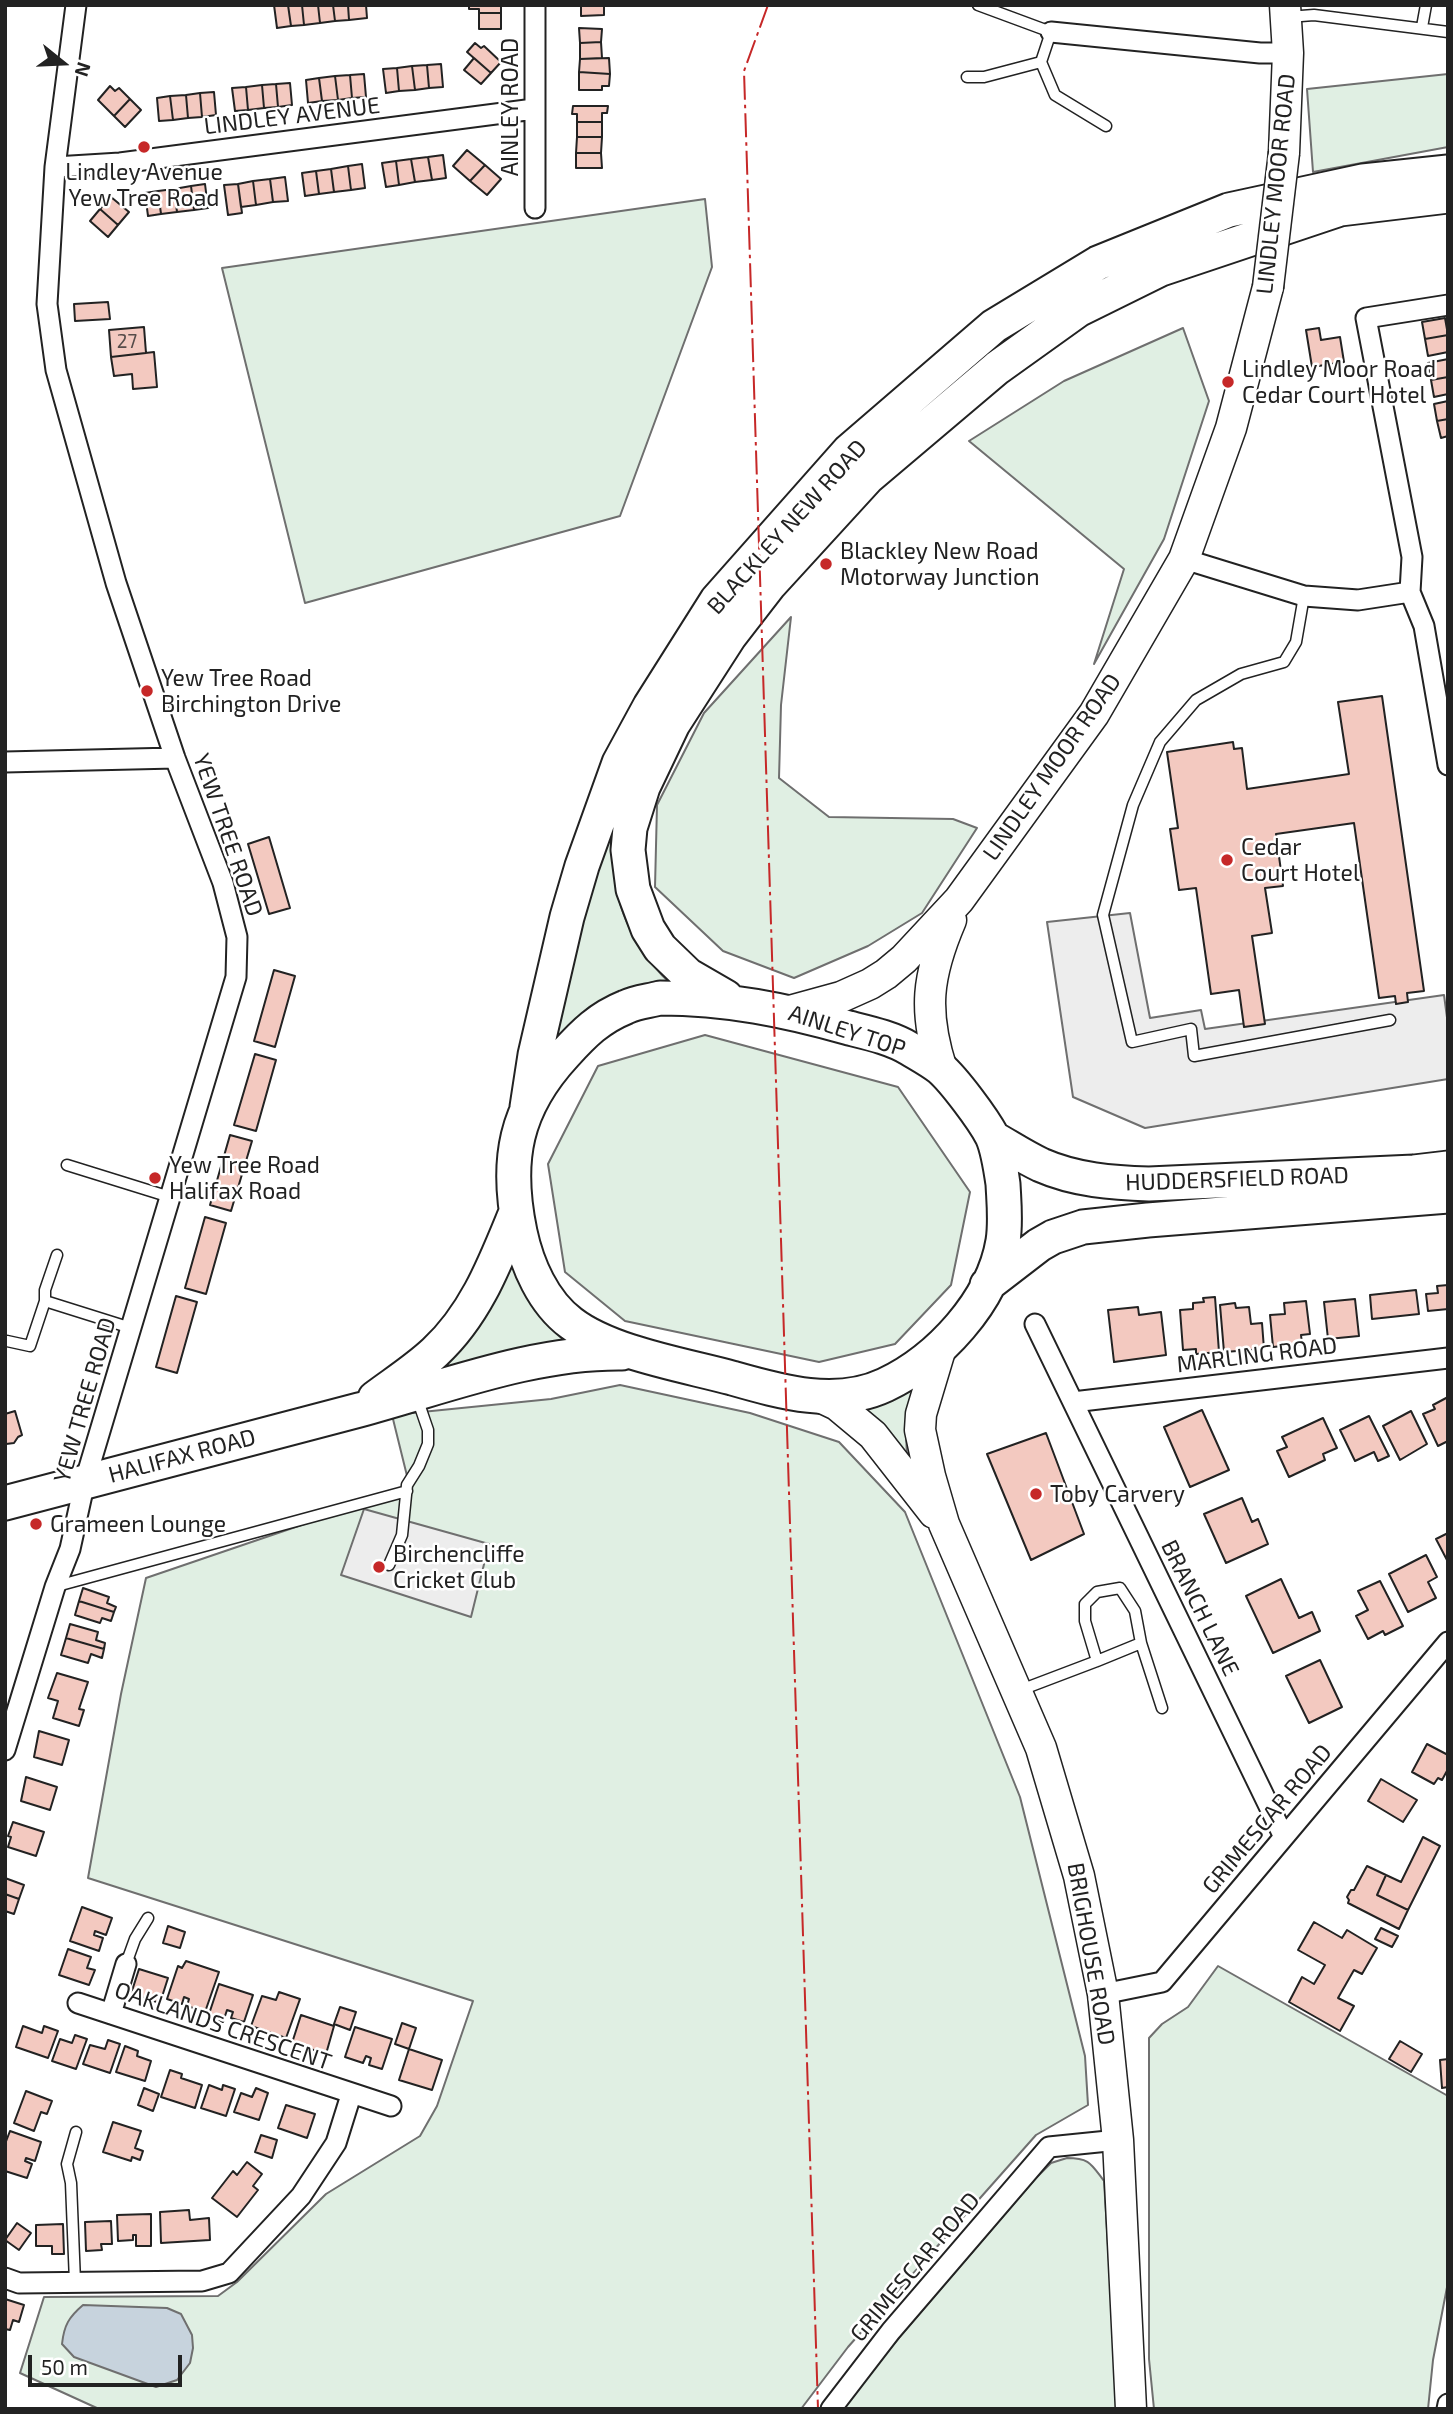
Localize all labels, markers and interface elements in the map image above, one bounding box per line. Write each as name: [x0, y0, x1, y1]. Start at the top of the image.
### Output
north arrow: [28, 28, 98, 98]
street label: AINLEY ROAD: [496, 38, 524, 176]
text: N: [70, 60, 97, 80]
street label: LINDLEY MOOR ROAD: [1251, 72, 1301, 296]
street label: LINDLEY AVENUE: [202, 92, 382, 140]
marker: Lindley Avenue Yew Tree Road: [136, 139, 152, 155]
place label: Lindley Avenue Yew Tree Road: [65, 158, 223, 212]
house number: 27: [117, 331, 137, 353]
place label: Lindley Moor Road Cedar Court Hotel: [1242, 355, 1436, 409]
marker: Lindley Moor Road Cedar Court Hotel: [1220, 374, 1236, 390]
street label: BLACKLEY NEW ROAD: [701, 434, 873, 620]
place label: Blackley New Road Motorway Junction: [840, 537, 1040, 591]
marker: Blackley New Road Motorway Junction: [818, 556, 834, 572]
place label: Yew Tree Road Birchington Drive: [161, 664, 341, 718]
street label: LINDLEY MOOR ROAD: [977, 668, 1127, 866]
marker: Yew Tree Road Birchington Drive: [139, 683, 155, 699]
street label: YEW TREE ROAD: [187, 750, 269, 920]
place label: Cedar Court Hotel: [1241, 833, 1360, 887]
marker: Cedar Court Hotel: [1219, 852, 1235, 868]
street label: AINLEY TOP: [785, 999, 909, 1063]
place label: Yew Tree Road Halifax Road: [169, 1151, 320, 1205]
street label: HUDDERSFIELD ROAD: [1125, 1161, 1349, 1197]
marker: Yew Tree Road Halifax Road: [147, 1170, 163, 1186]
street label: YEW TREE ROAD: [48, 1314, 122, 1486]
street label: MARLING ROAD: [1175, 1331, 1339, 1379]
street label: HALIFAX ROAD: [105, 1423, 259, 1489]
place label: Toby Carvery: [1050, 1480, 1185, 1508]
marker: Toby Carvery: [1028, 1486, 1044, 1502]
place label: Grameen Lounge: [50, 1510, 226, 1538]
marker: Grameen Lounge: [28, 1516, 44, 1532]
street label: BRANCH LANE: [1155, 1536, 1245, 1680]
place label: Birchencliffe Cricket Club: [393, 1540, 525, 1594]
marker: Birchencliffe Cricket Club: [371, 1559, 387, 1575]
street label: GRIMESCAR ROAD: [1197, 1739, 1337, 1899]
street label: BRIGHOUSE ROAD: [1061, 1861, 1121, 2047]
street label: OAKLANDS CRESCENT: [111, 1976, 335, 2076]
street label: GRIMESCAR ROAD: [845, 2187, 985, 2347]
scale bar: [32, 2340, 186, 2384]
text: 50 m: [41, 2354, 88, 2379]

